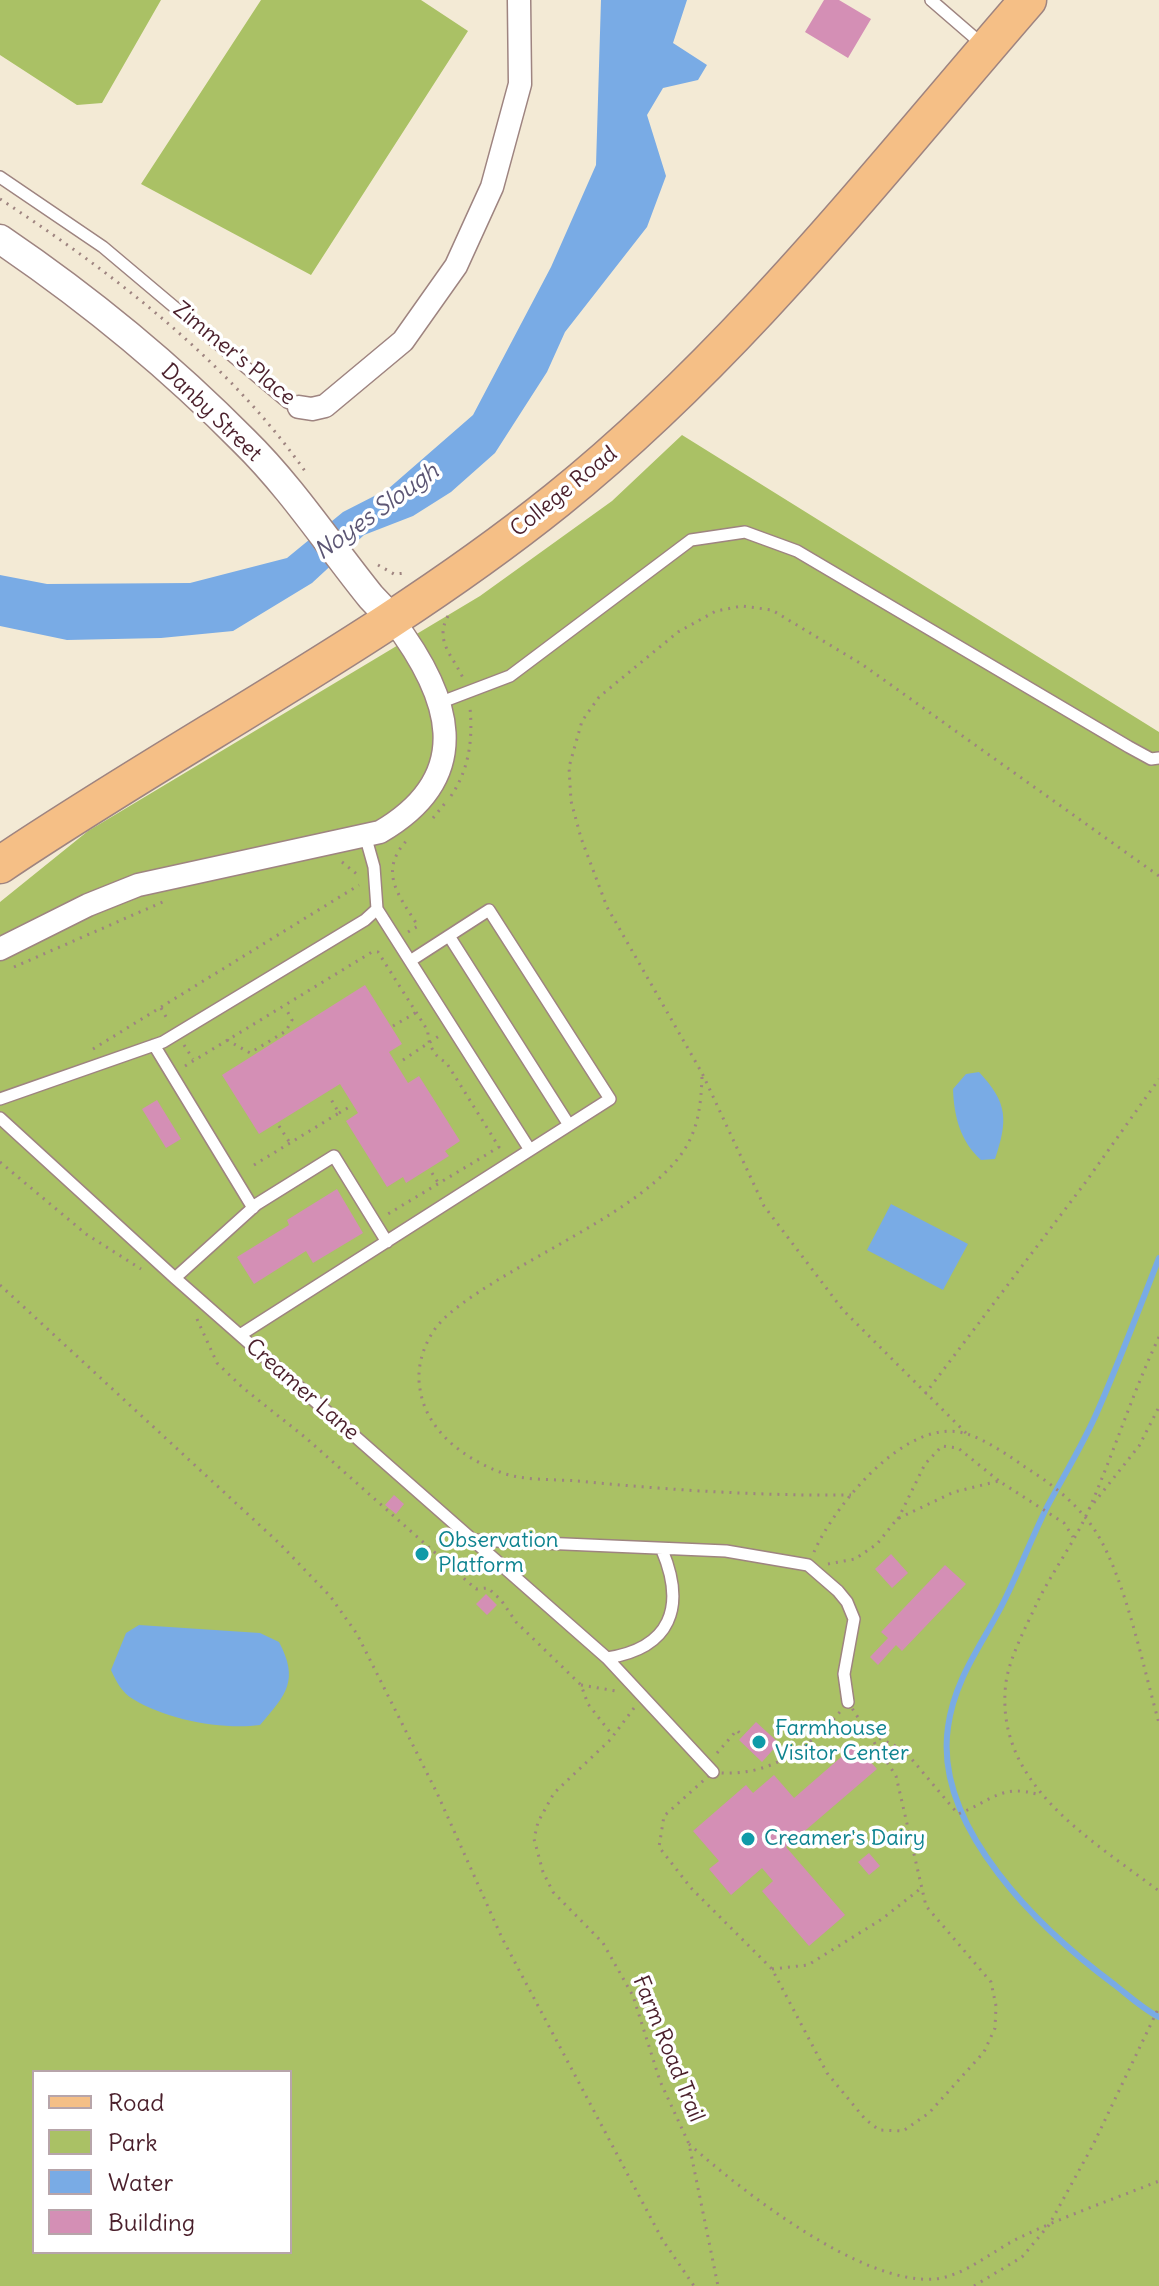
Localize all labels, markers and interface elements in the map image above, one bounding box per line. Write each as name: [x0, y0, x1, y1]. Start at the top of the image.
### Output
street label: Zimmer's Place: [168, 297, 300, 411]
street label: Danby Street: [155, 359, 267, 467]
street label: College Road: [505, 441, 623, 543]
water label: Noyes Slough: [309, 457, 445, 567]
street label: Creamer Lane: [240, 1334, 364, 1446]
place label: Observation Platform: [438, 1528, 559, 1580]
marker: Observation Platform: [413, 1545, 431, 1563]
place label: Farmhouse Visitor Center: [775, 1716, 909, 1768]
marker: Farmhouse Visitor Center: [750, 1733, 768, 1751]
place label: Creamer's Dairy: [764, 1826, 925, 1852]
marker: Creamer's Dairy: [739, 1830, 757, 1848]
street label: Farm Road Trail: [627, 1972, 709, 2126]
legend: [32, 2070, 292, 2254]
text: Road: [108, 2087, 164, 2117]
text: Park: [108, 2127, 158, 2157]
text: Water: [108, 2167, 173, 2197]
text: Building: [108, 2207, 195, 2237]

